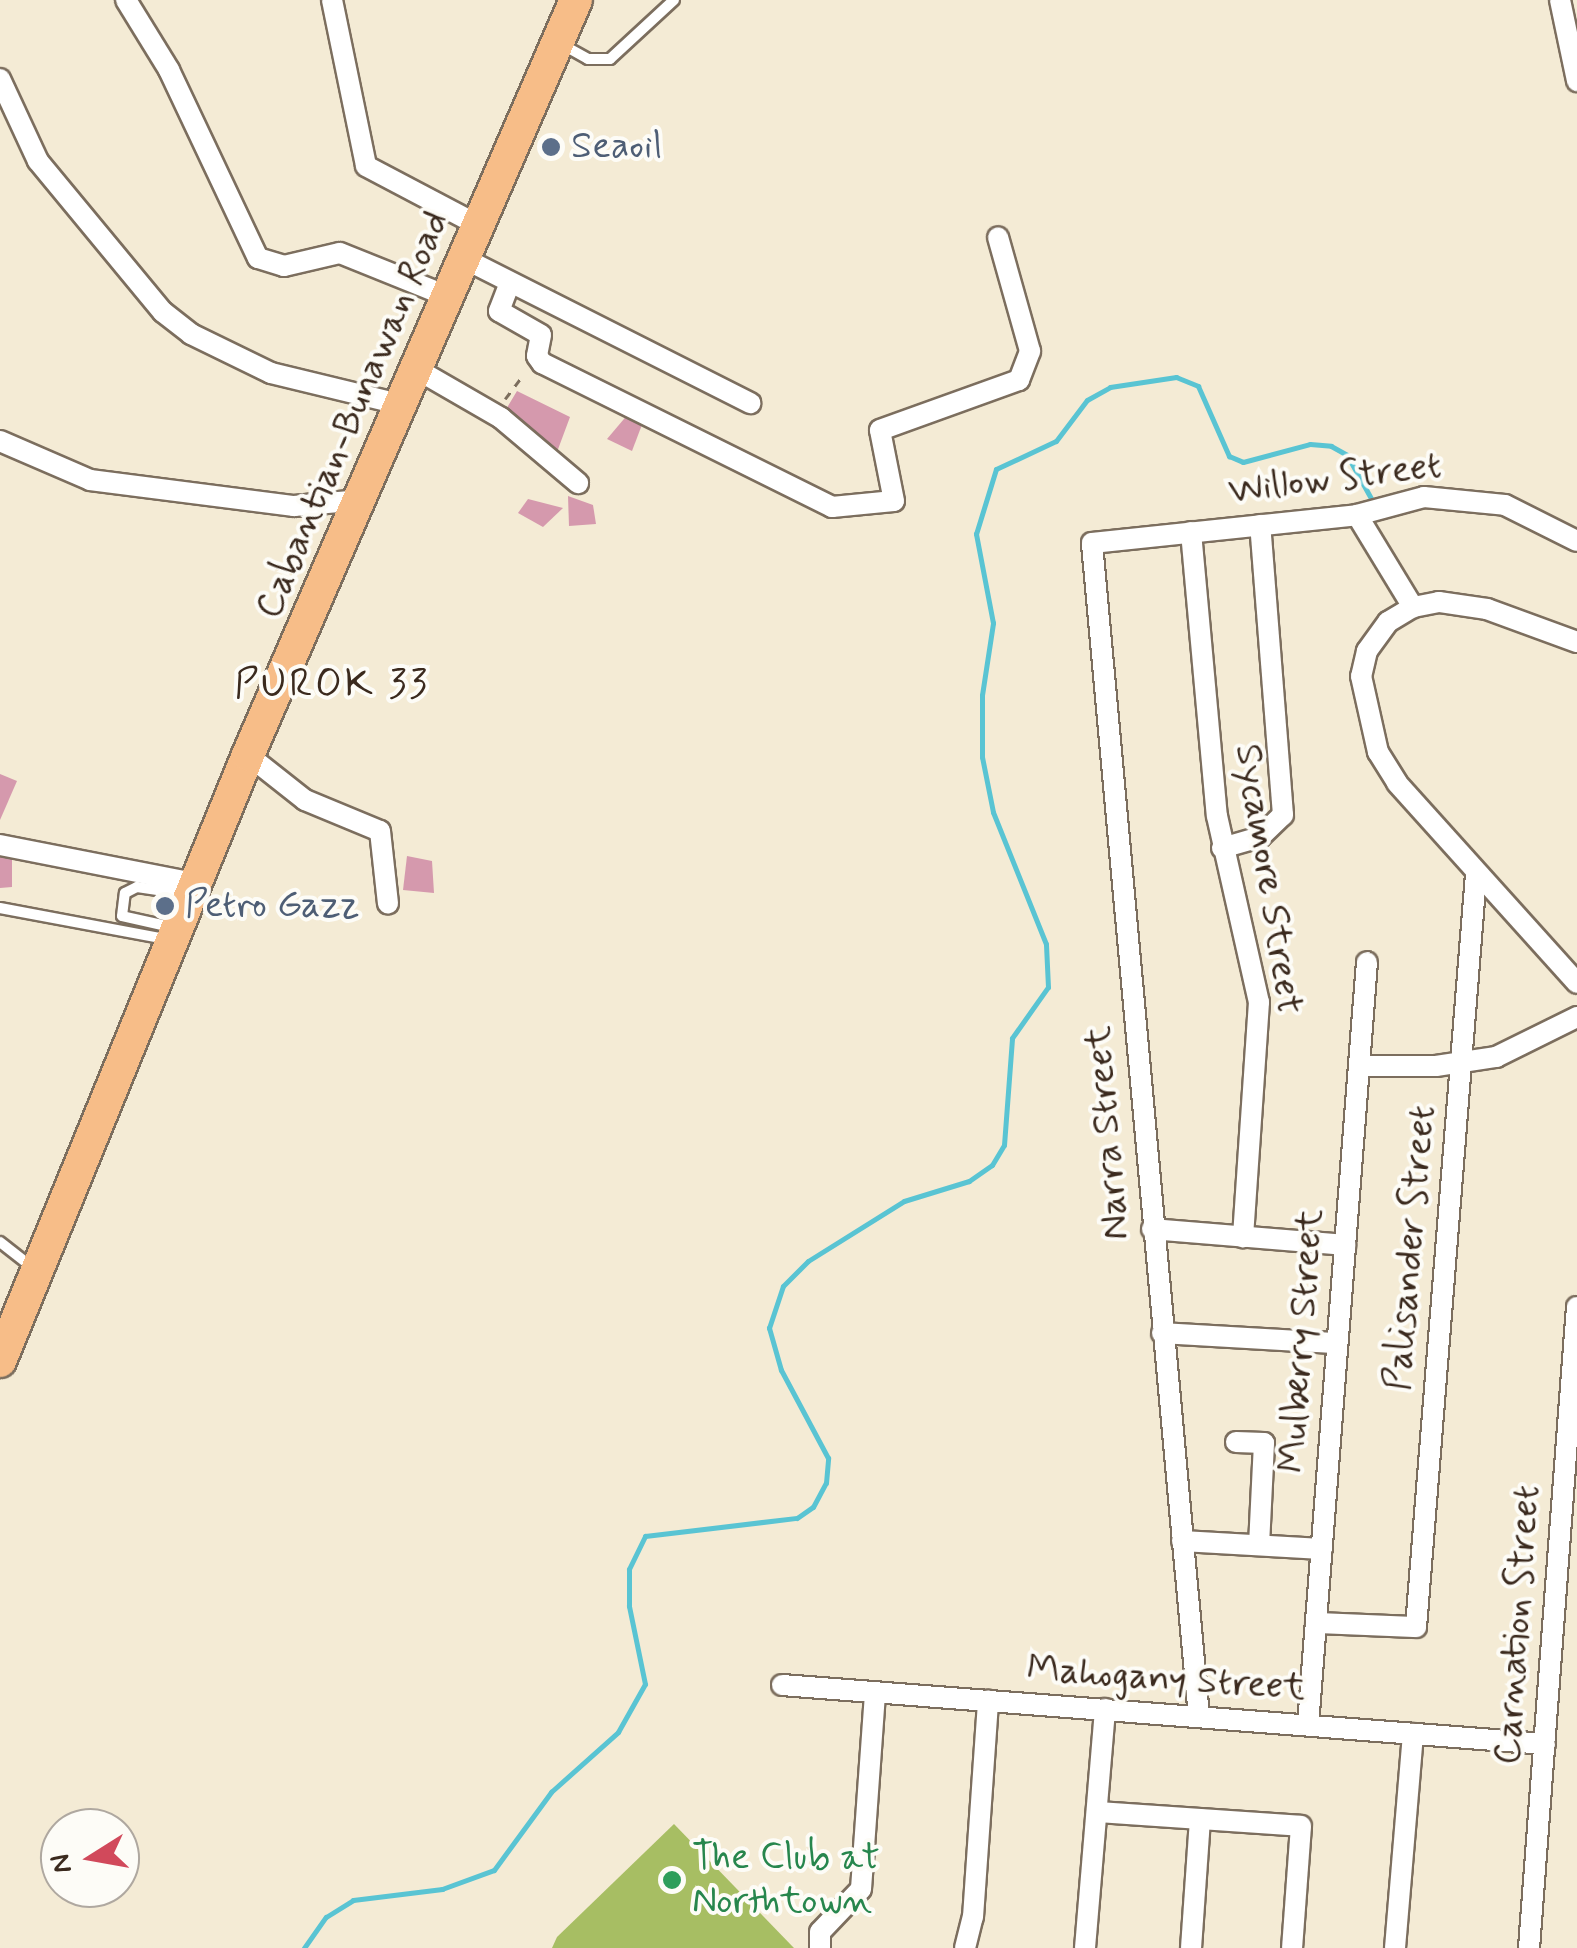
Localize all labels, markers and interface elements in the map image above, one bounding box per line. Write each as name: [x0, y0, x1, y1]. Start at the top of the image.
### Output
place label: Seaoil: [571, 124, 662, 170]
marker: Seaoil: [540, 136, 562, 158]
street label: Cabantian-Bunawan Road: [247, 205, 459, 625]
street label: Willow Street: [1223, 443, 1447, 515]
district label: PUROK 33: [238, 661, 426, 709]
street label: Sycamore Street: [1224, 742, 1312, 1016]
place label: Petro Gazz: [185, 883, 360, 929]
marker: Petro Gazz: [154, 895, 176, 917]
street label: Narra Street: [1076, 1024, 1140, 1242]
street label: Palisander Street: [1376, 1100, 1446, 1396]
street label: Mulberry Street: [1270, 1207, 1334, 1475]
street label: Carnation Street: [1485, 1481, 1551, 1769]
street label: Mahogany Street: [1025, 1647, 1307, 1711]
north arrow: [40, 1808, 140, 1908]
place label: The Club at Northtown: [692, 1835, 885, 1925]
text: N: [42, 1851, 82, 1876]
marker: The Club at Northtown: [661, 1869, 683, 1891]

